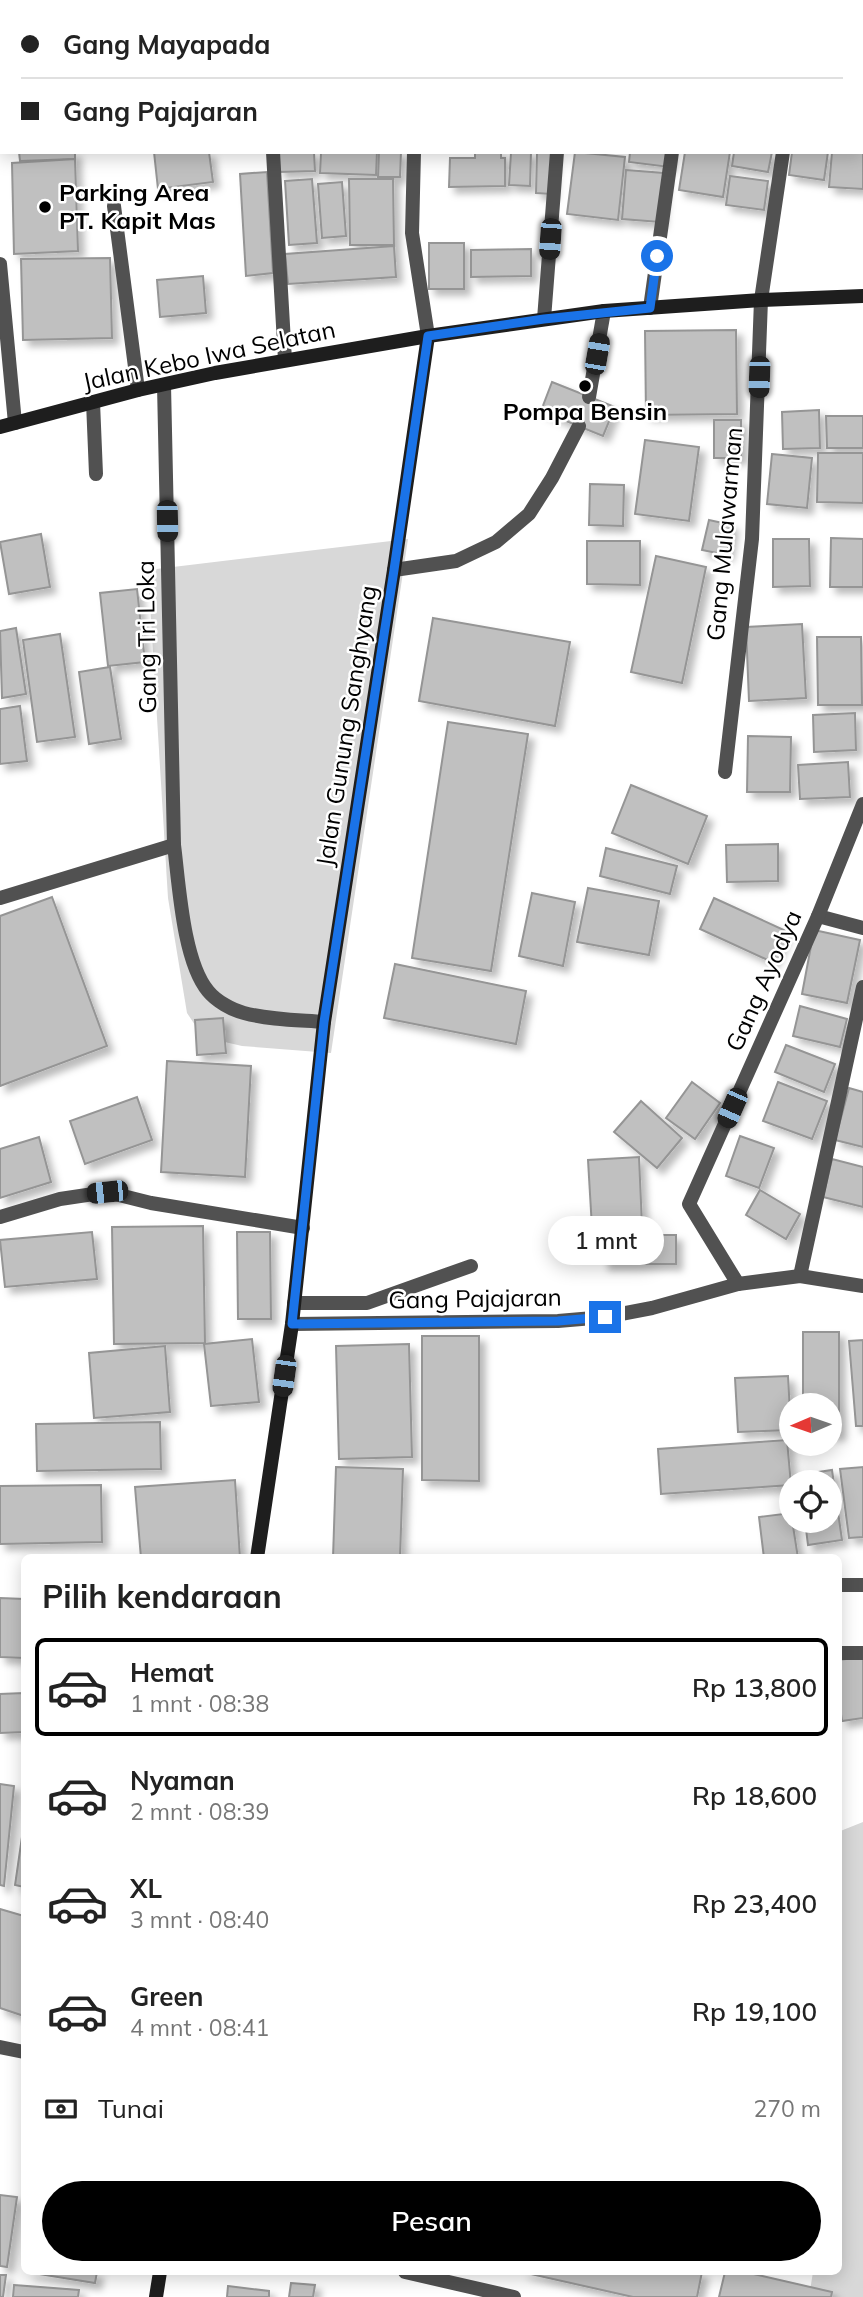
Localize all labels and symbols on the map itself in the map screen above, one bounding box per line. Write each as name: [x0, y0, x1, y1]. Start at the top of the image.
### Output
place label: Parking Area PT. Kapit Mas: [59, 177, 216, 235]
marker: Parking Area PT. Kapit Mas: [37, 199, 53, 215]
car: [539, 217, 562, 261]
route start: [641, 240, 673, 272]
street label: Jalan Kebo Iwa Selatan: [80, 314, 338, 396]
car: [584, 331, 611, 377]
car: [748, 356, 771, 398]
marker: Pompa Bensin: [577, 378, 593, 394]
place label: Pompa Bensin: [503, 396, 667, 426]
street label: Gang Mulawarman: [700, 426, 748, 642]
car: [157, 500, 178, 542]
street label: Gang Tri Loka: [130, 560, 162, 714]
street label: Jalan Gunung Sanghyang: [309, 583, 383, 869]
street label: Gang Ayodya: [719, 905, 808, 1056]
car: [714, 1085, 751, 1131]
car: [86, 1179, 129, 1205]
callout: 1 mnt: [547, 1216, 663, 1264]
street label: Gang Pajajaran: [388, 1281, 562, 1315]
route end: [589, 1301, 621, 1333]
car: [271, 1354, 298, 1398]
north arrow: [779, 1393, 842, 1456]

